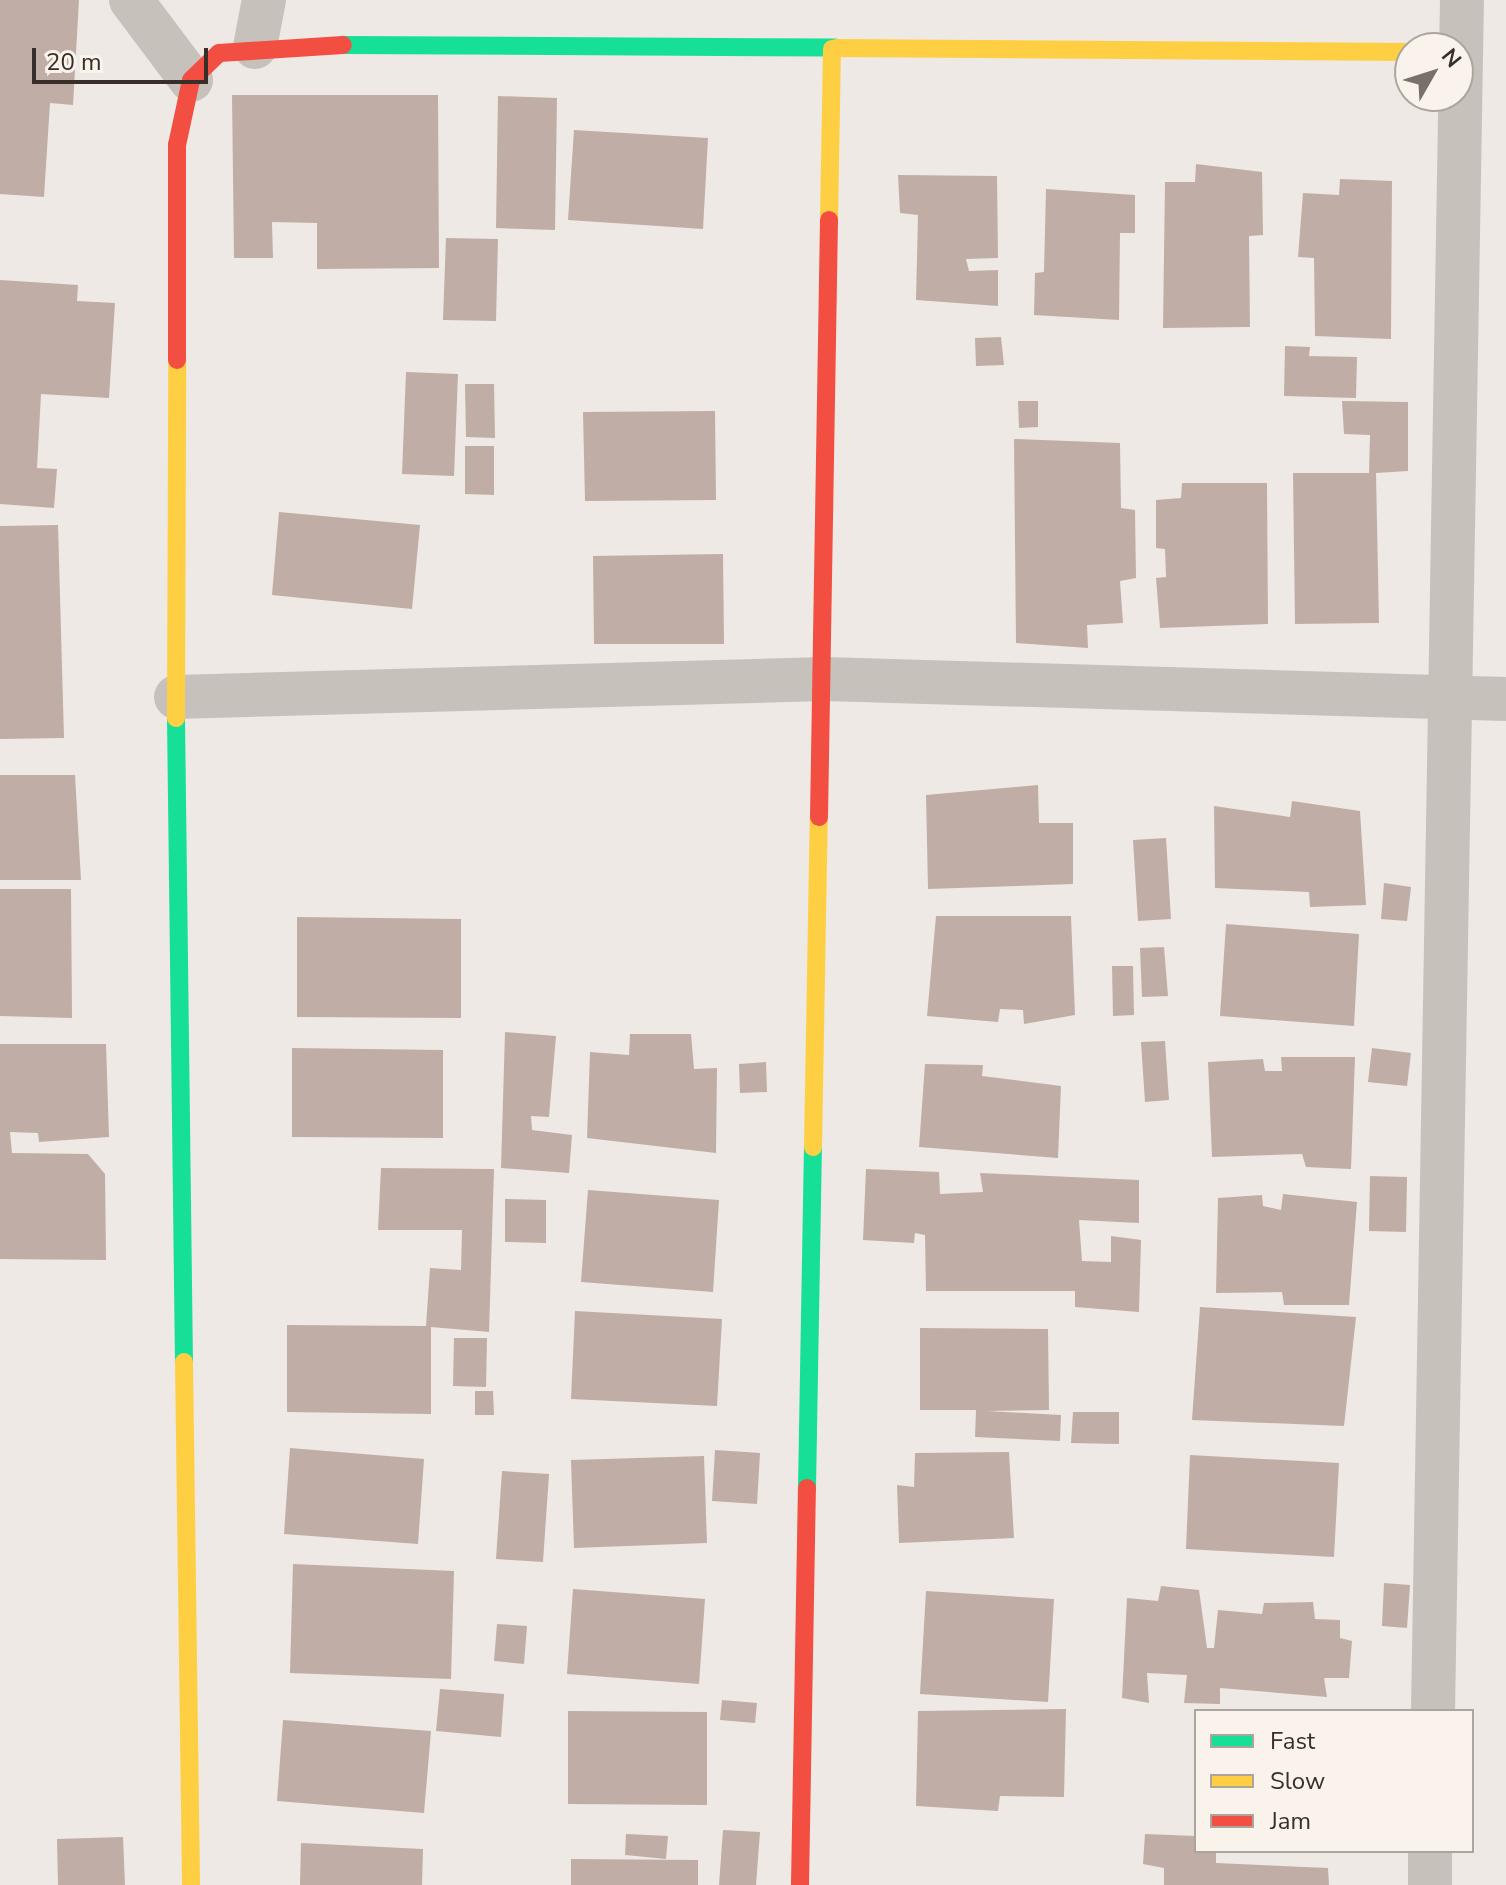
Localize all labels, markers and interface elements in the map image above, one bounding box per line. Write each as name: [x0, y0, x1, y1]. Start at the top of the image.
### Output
scale bar: [36, 32, 212, 82]
north arrow: [1394, 32, 1474, 112]
text: N: [1434, 42, 1468, 74]
text: 20 m: [46, 46, 102, 78]
legend: [1194, 1709, 1474, 1853]
text: Fast: [1270, 1725, 1315, 1757]
text: Slow: [1270, 1765, 1325, 1797]
text: Jam: [1270, 1805, 1311, 1837]

